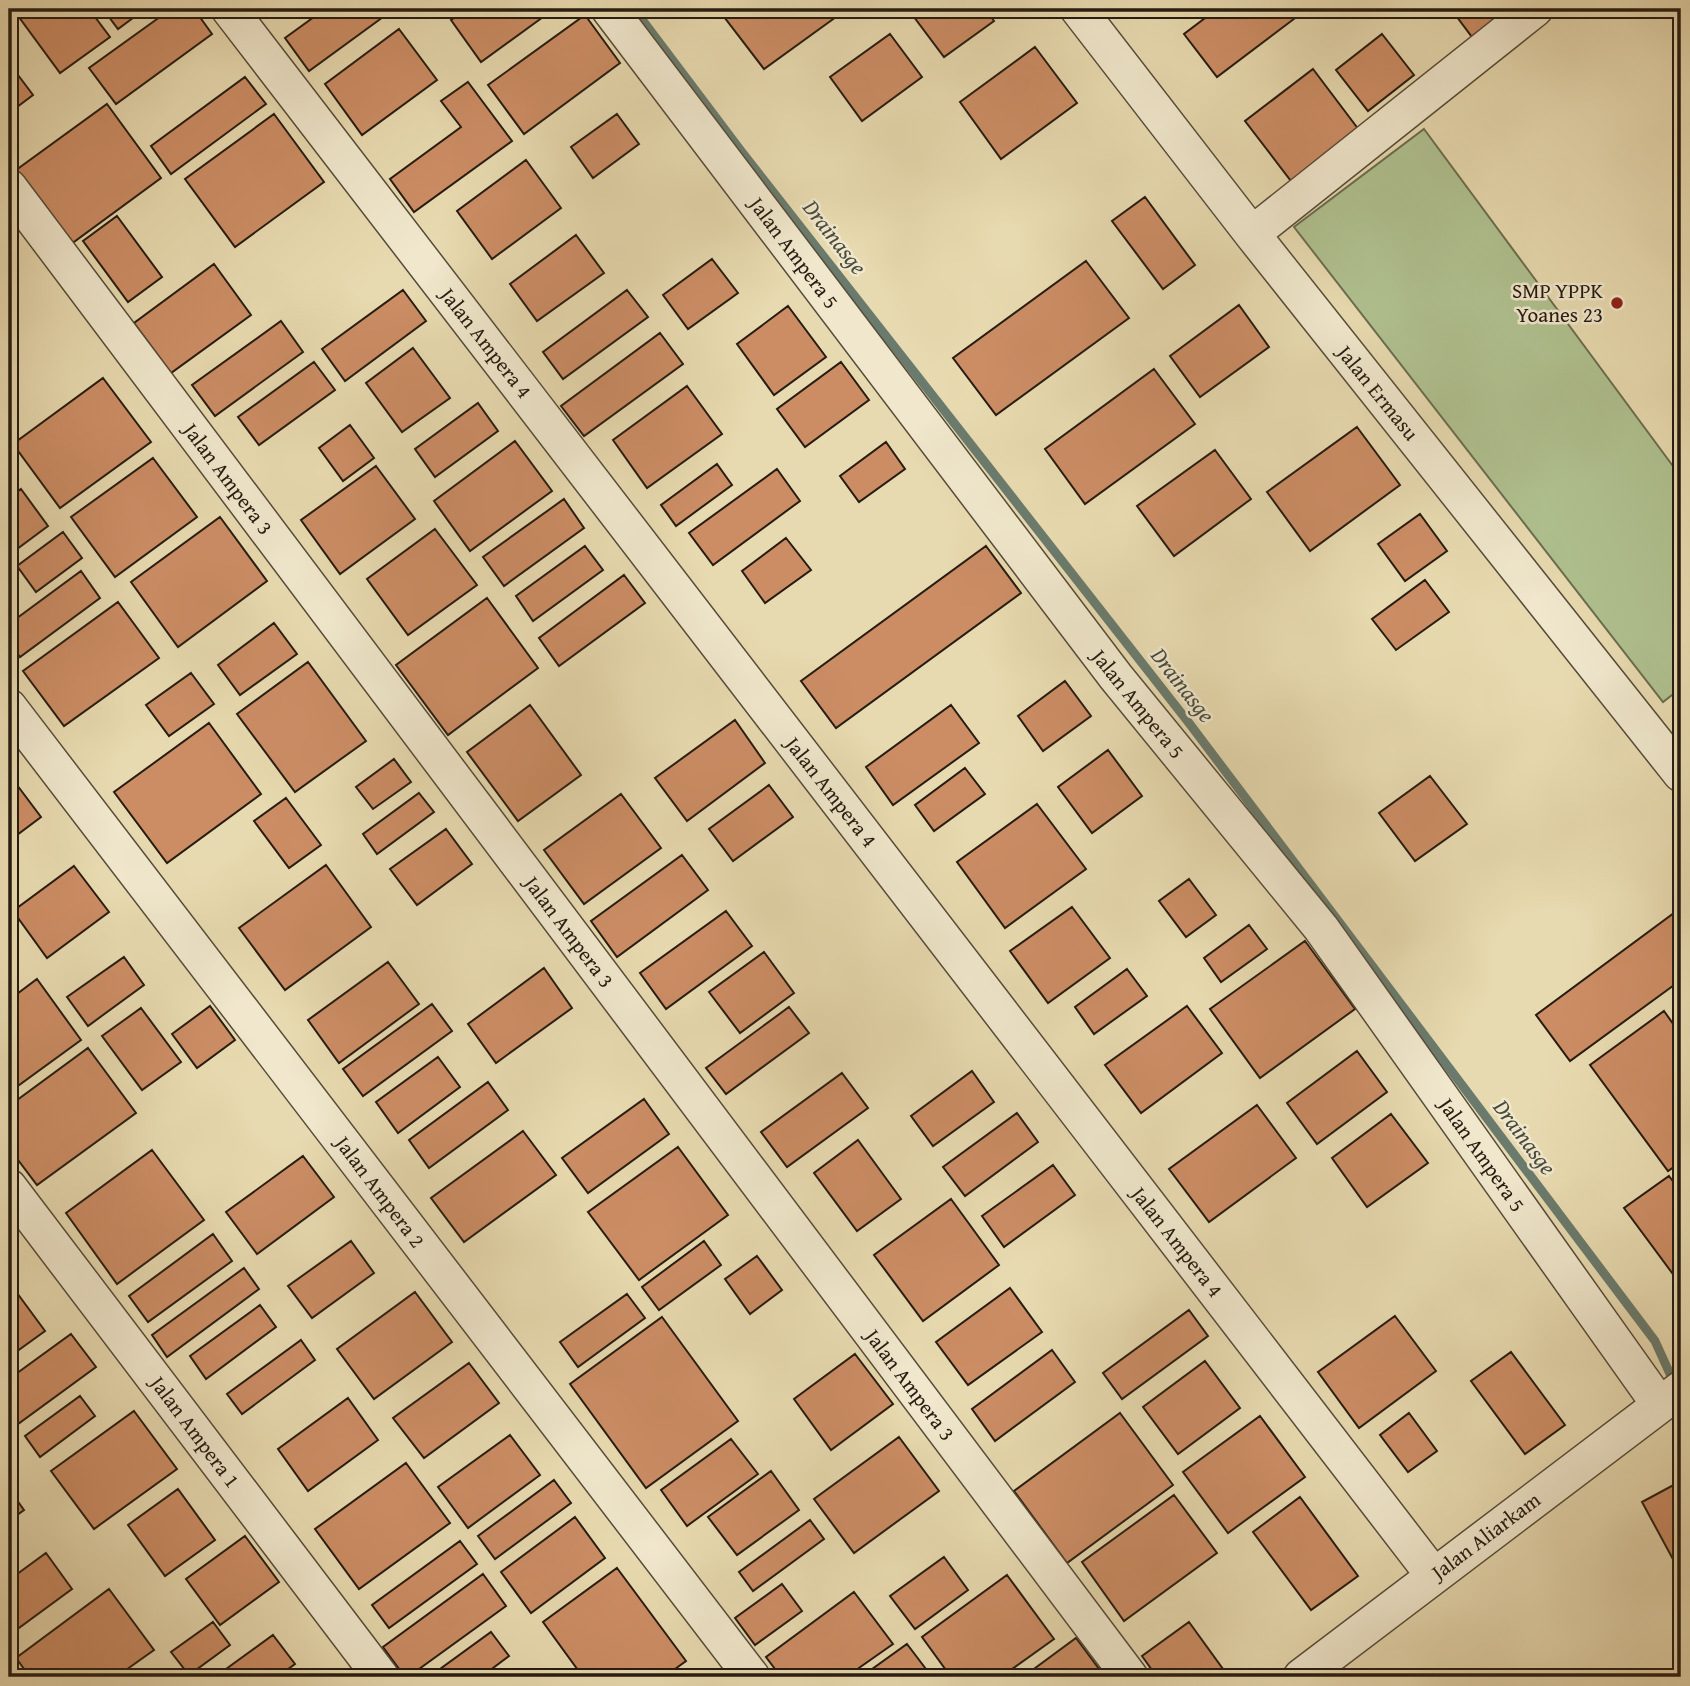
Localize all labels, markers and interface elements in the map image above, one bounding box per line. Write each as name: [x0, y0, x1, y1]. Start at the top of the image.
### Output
street label: Jalan Ampera 5: [740, 188, 847, 315]
water label: Drainasge: [795, 191, 875, 281]
place label: SMP YPPK Yoanes 23: [1512, 275, 1604, 330]
street label: Jalan Ampera 4: [431, 278, 540, 405]
marker: SMP YPPK Yoanes 23: [1609, 295, 1625, 311]
street label: Jalan Ermasu: [1328, 336, 1427, 448]
street label: Jalan Ampera 3: [174, 414, 281, 541]
water label: Drainasge: [1143, 639, 1223, 729]
street label: Jalan Ampera 5: [1083, 640, 1192, 765]
street label: Jalan Ampera 4: [776, 727, 885, 854]
street label: Jalan Ampera 3: [515, 867, 622, 994]
street label: Jalan Ampera 5: [1430, 1089, 1533, 1218]
water label: Drainasge: [1485, 1091, 1565, 1182]
street label: Jalan Ampera 2: [326, 1127, 433, 1254]
street label: Jalan Ampera 4: [1122, 1177, 1231, 1304]
street label: Jalan Ampera 3: [856, 1320, 963, 1447]
street label: Jalan Ampera 1: [141, 1367, 248, 1494]
street label: Jalan Aliarkam: [1422, 1484, 1547, 1589]

